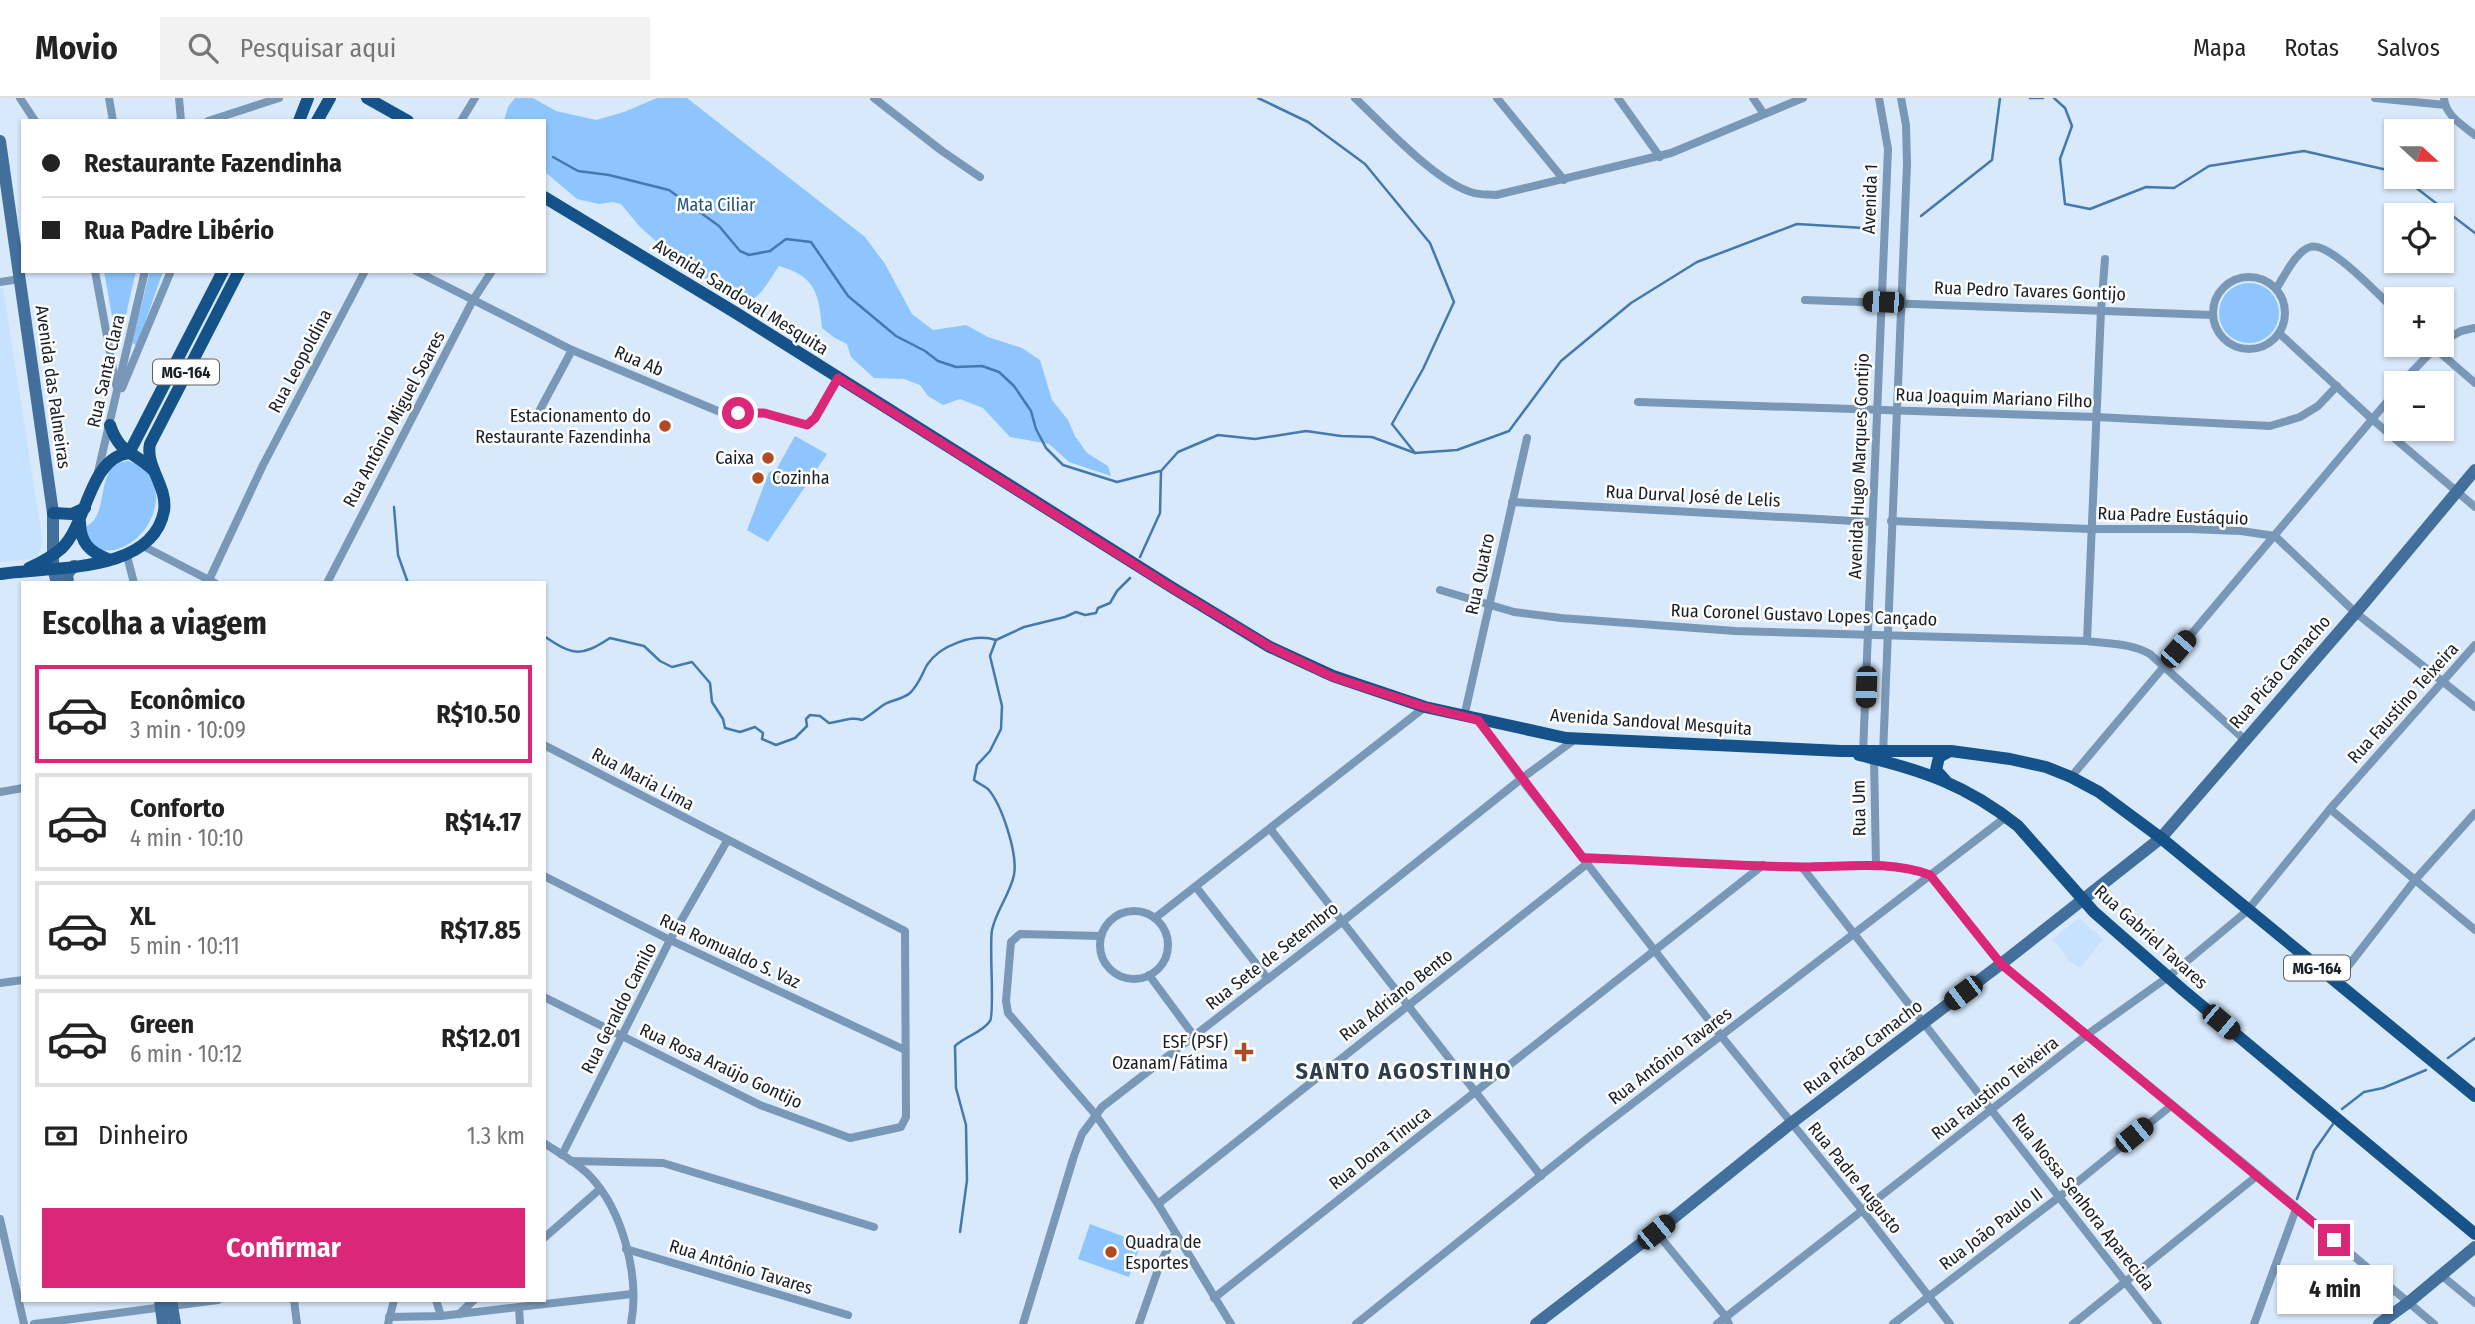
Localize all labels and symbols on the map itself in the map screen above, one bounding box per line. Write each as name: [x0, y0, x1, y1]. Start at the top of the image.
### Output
north arrow: [2384, 119, 2454, 189]
street label: Avenida 1: [1858, 164, 1882, 234]
park label: Mata Ciliar: [677, 194, 756, 216]
street label: Avenida Sandoval Mesquita: [649, 234, 833, 360]
street label: Rua Pedro Tavares Gontijo: [1934, 277, 2126, 305]
car: [1862, 291, 1905, 313]
street label: Avenida das Palmeiras: [31, 304, 75, 470]
street label: Rua Leopoldina: [263, 305, 337, 417]
street label: Rua Santa Clara: [82, 312, 130, 430]
street label: Rua Antônio Miguel Soares: [338, 327, 450, 511]
street label: Rua Ab: [611, 341, 667, 381]
street label: Avenida Hugo Marques Gontijo: [1844, 353, 1874, 579]
road number: MG-164: [153, 360, 219, 384]
street label: Rua Joaquim Mariano Filho: [1895, 384, 2093, 412]
route start: [722, 397, 754, 429]
place label: Estacionamento do Restaurante Fazendinha: [475, 405, 651, 448]
marker: Estacionamento do Restaurante Fazendinha: [657, 418, 673, 434]
place label: Caixa: [715, 447, 754, 469]
marker: Caixa: [760, 450, 776, 466]
place label: Cozinha: [772, 467, 830, 489]
marker: Cozinha: [750, 470, 766, 486]
street label: Rua Durval José de Lelis: [1605, 480, 1781, 512]
street label: Rua Padre Eustáquio: [2097, 502, 2249, 530]
street label: Rua Quatro: [1461, 531, 1499, 617]
street label: Rua Coronel Gustavo Lopes Cançado: [1670, 599, 1938, 631]
street label: Rua Picão Camacho: [2225, 611, 2335, 733]
car: [2157, 626, 2200, 672]
street label: Rua Faustino Teixeira: [2343, 638, 2463, 768]
car: [1855, 666, 1878, 708]
street label: Avenida Sandoval Mesquita: [1549, 704, 1753, 740]
street label: Rua Maria Lima: [588, 743, 698, 815]
street label: Rua Um: [1848, 779, 1870, 837]
street label: Rua Gabriel Tavares: [2090, 880, 2212, 994]
street label: Rua Sete de Setembro: [1201, 897, 1343, 1015]
street label: Rua Romualdo S. Vaz: [656, 909, 804, 993]
street label: Rua Geraldo Camilo: [576, 939, 662, 1077]
street label: Rua Adriano Bento: [1335, 944, 1457, 1046]
road number: MG-164: [2284, 956, 2350, 981]
car: [1940, 972, 1987, 1014]
street label: Rua Picão Camacho: [1799, 995, 1927, 1099]
car: [2199, 1000, 2244, 1044]
street label: Rua Antônio Tavares: [1604, 1002, 1736, 1110]
street label: Rua Rosa Araújo Gontijo: [636, 1019, 806, 1113]
place label: ESF (PSF) Ozanam/Fátima: [1112, 1031, 1228, 1074]
street label: Rua Faustino Teixeira: [1927, 1031, 2063, 1144]
marker: ESF (PSF) Ozanam/Fátima: [1234, 1042, 1254, 1062]
district label: SANTO AGOSTINHO: [1296, 1057, 1512, 1085]
street label: Rua Dona Tinuca: [1325, 1101, 1435, 1194]
street label: Rua Nossa Senhora Aparecida: [2007, 1109, 2159, 1295]
car: [2112, 1114, 2157, 1156]
street label: Rua Padre Augusto: [1803, 1118, 1907, 1238]
street label: Rua João Paulo II: [1935, 1183, 2047, 1275]
car: [1634, 1211, 1679, 1253]
route end: [2318, 1224, 2350, 1256]
place label: Quadra de Esportes: [1125, 1231, 1202, 1274]
street label: Rua Antônio Tavares: [667, 1235, 816, 1299]
marker: Quadra de Esportes: [1103, 1244, 1119, 1260]
callout: 4 min: [2276, 1264, 2392, 1314]

